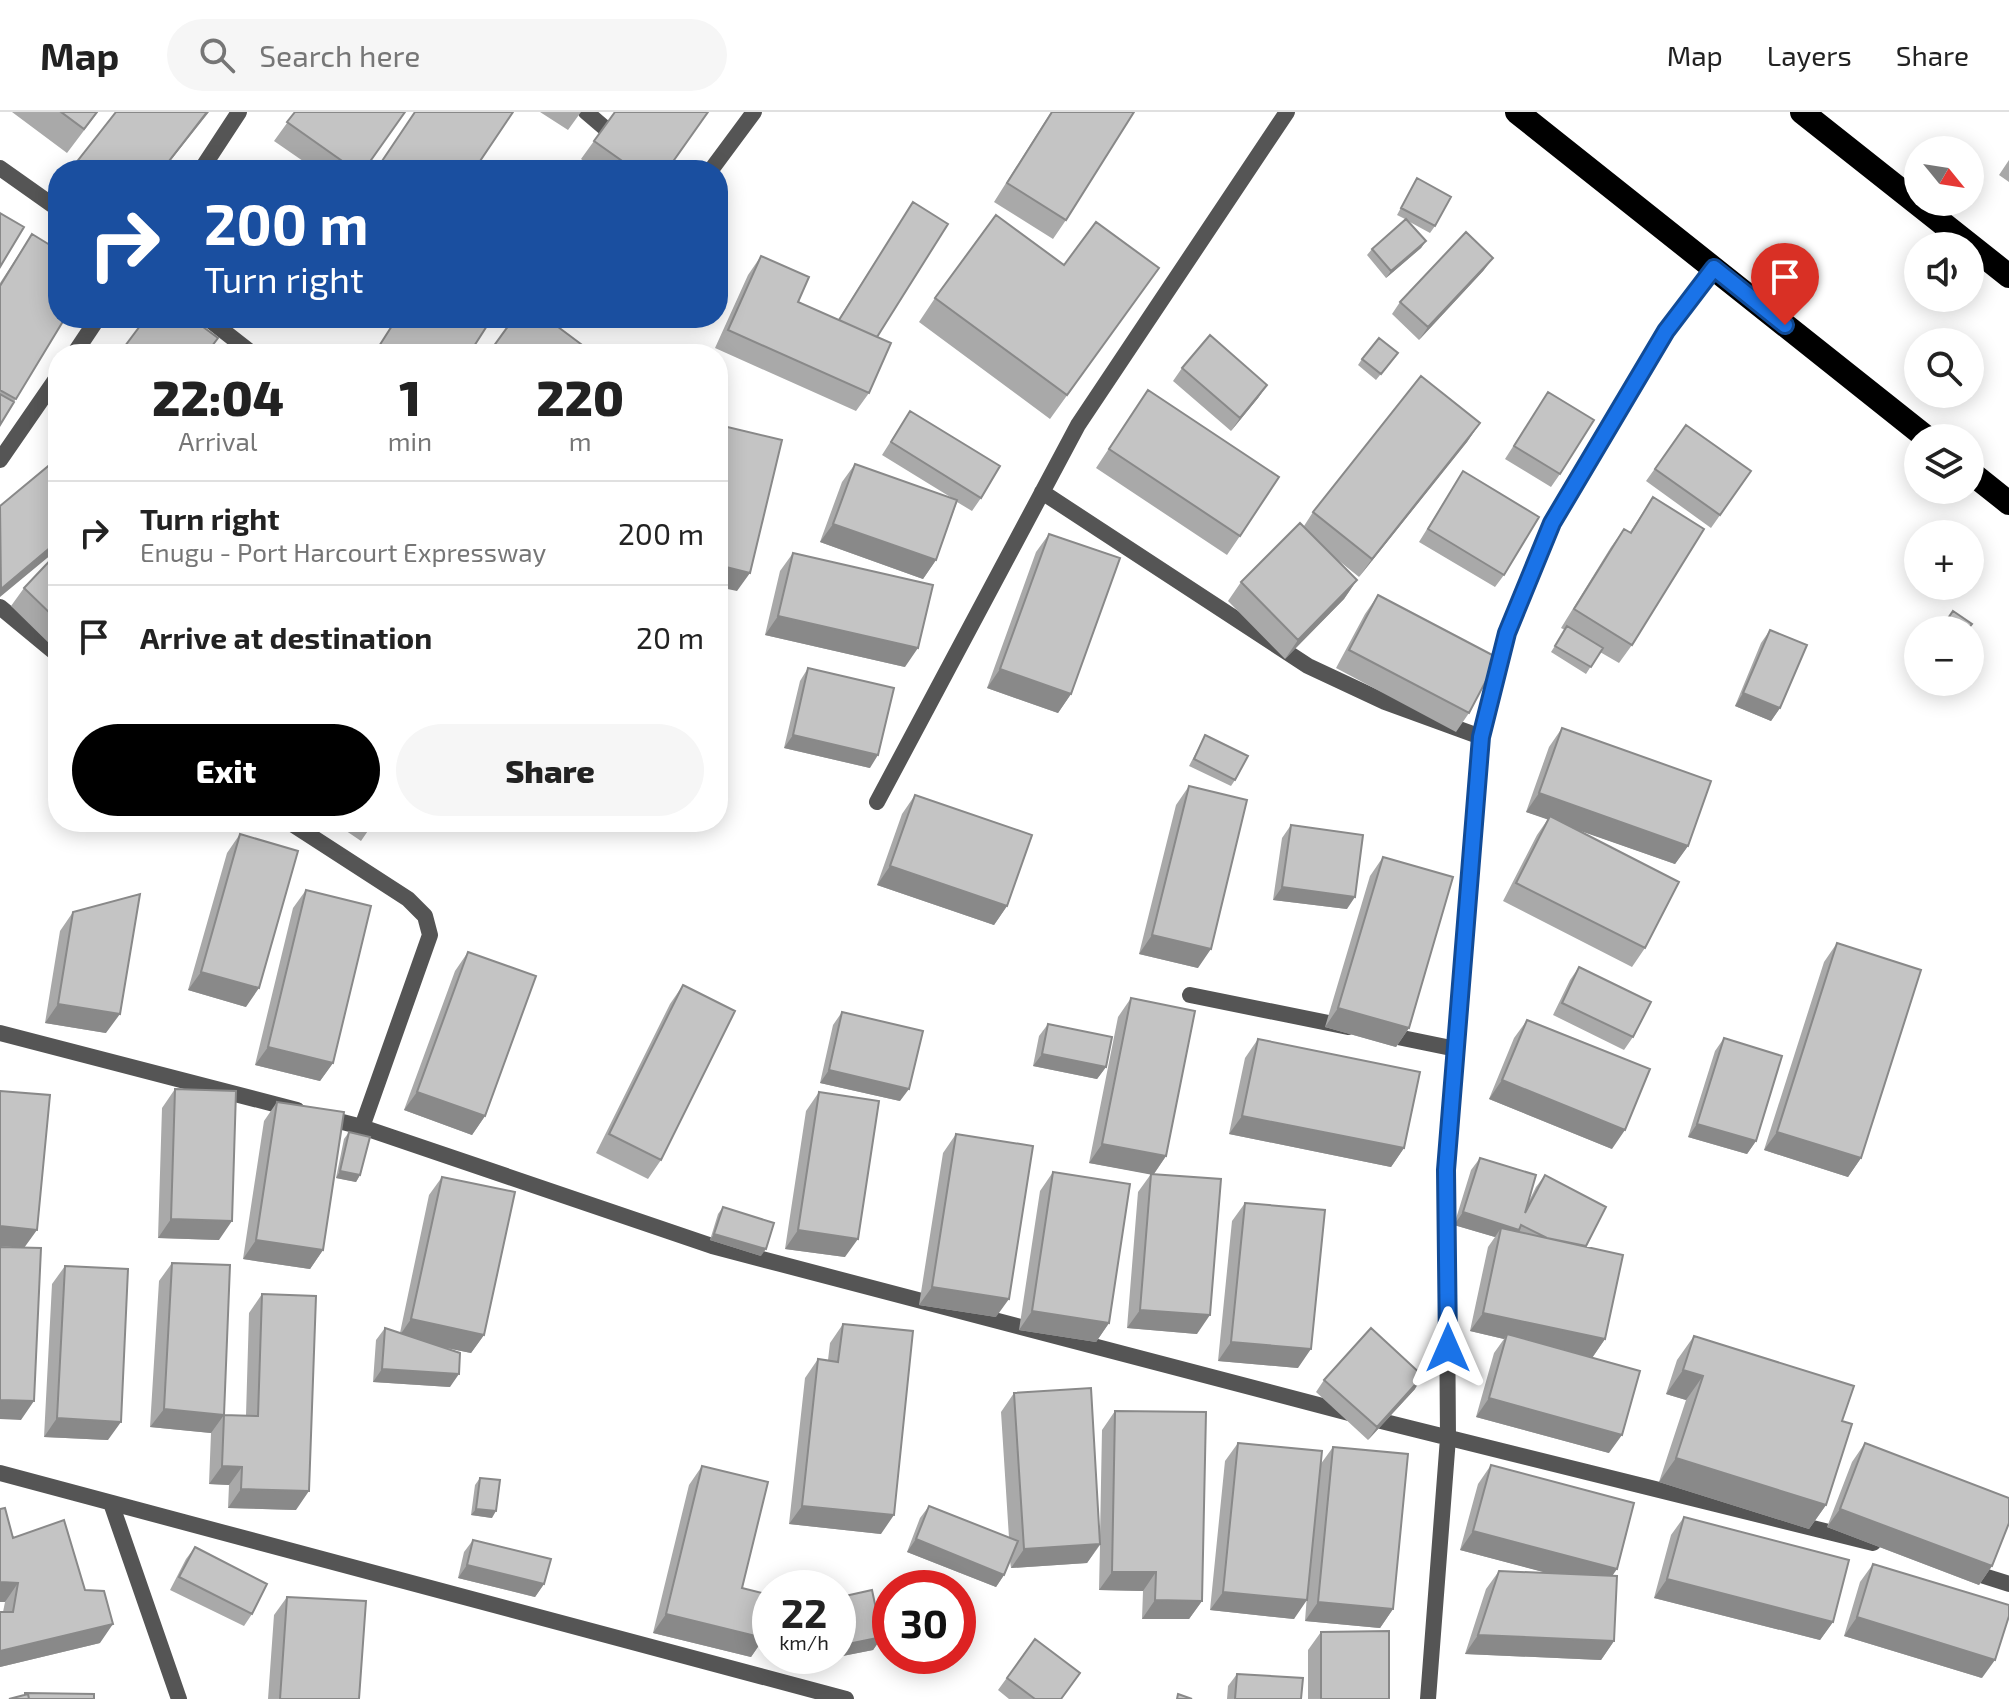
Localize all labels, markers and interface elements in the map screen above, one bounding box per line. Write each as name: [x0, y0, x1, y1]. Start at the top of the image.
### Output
search box: [167, 19, 727, 91]
text: Map: [40, 32, 119, 78]
icon: search: [195, 33, 239, 77]
text: Search here: [259, 37, 420, 73]
text: Map: [1667, 38, 1723, 72]
text: Layers: [1767, 38, 1852, 72]
text: Share: [1896, 38, 1969, 72]
north arrow: [1904, 136, 1984, 216]
map controls: [1904, 136, 1984, 696]
text: 200 m: [204, 189, 369, 256]
icon: right: [72, 192, 176, 296]
button: sound: [1904, 232, 1984, 312]
pin: [1751, 243, 1819, 325]
icon: arrive: [1763, 255, 1807, 299]
text: Turn right: [204, 257, 364, 300]
button: search: [1904, 328, 1984, 408]
text: 22:04: [152, 368, 284, 426]
text: 1: [399, 368, 421, 426]
text: 220: [536, 368, 624, 426]
button: layers: [1904, 424, 1984, 504]
text: Arrival: [178, 425, 257, 456]
text: min: [388, 425, 432, 456]
text: m: [569, 425, 591, 456]
text: Turn right: [140, 500, 280, 536]
icon: right: [72, 511, 116, 555]
text: 200 m: [618, 515, 704, 551]
button: +: [1904, 520, 1984, 600]
text: Enugu - Port Harcourt Expressway: [140, 536, 546, 567]
icon: arrive: [72, 615, 116, 659]
button: −: [1904, 616, 1984, 696]
text: Arrive at destination: [140, 619, 432, 655]
text: 20 m: [636, 619, 704, 655]
button: Exit: [72, 724, 380, 816]
button: Share: [396, 724, 704, 816]
position arrow: [1406, 1306, 1490, 1390]
speed limit sign: 30: [872, 1570, 976, 1674]
text: 22: [781, 1588, 827, 1636]
text: km/h: [779, 1630, 829, 1654]

